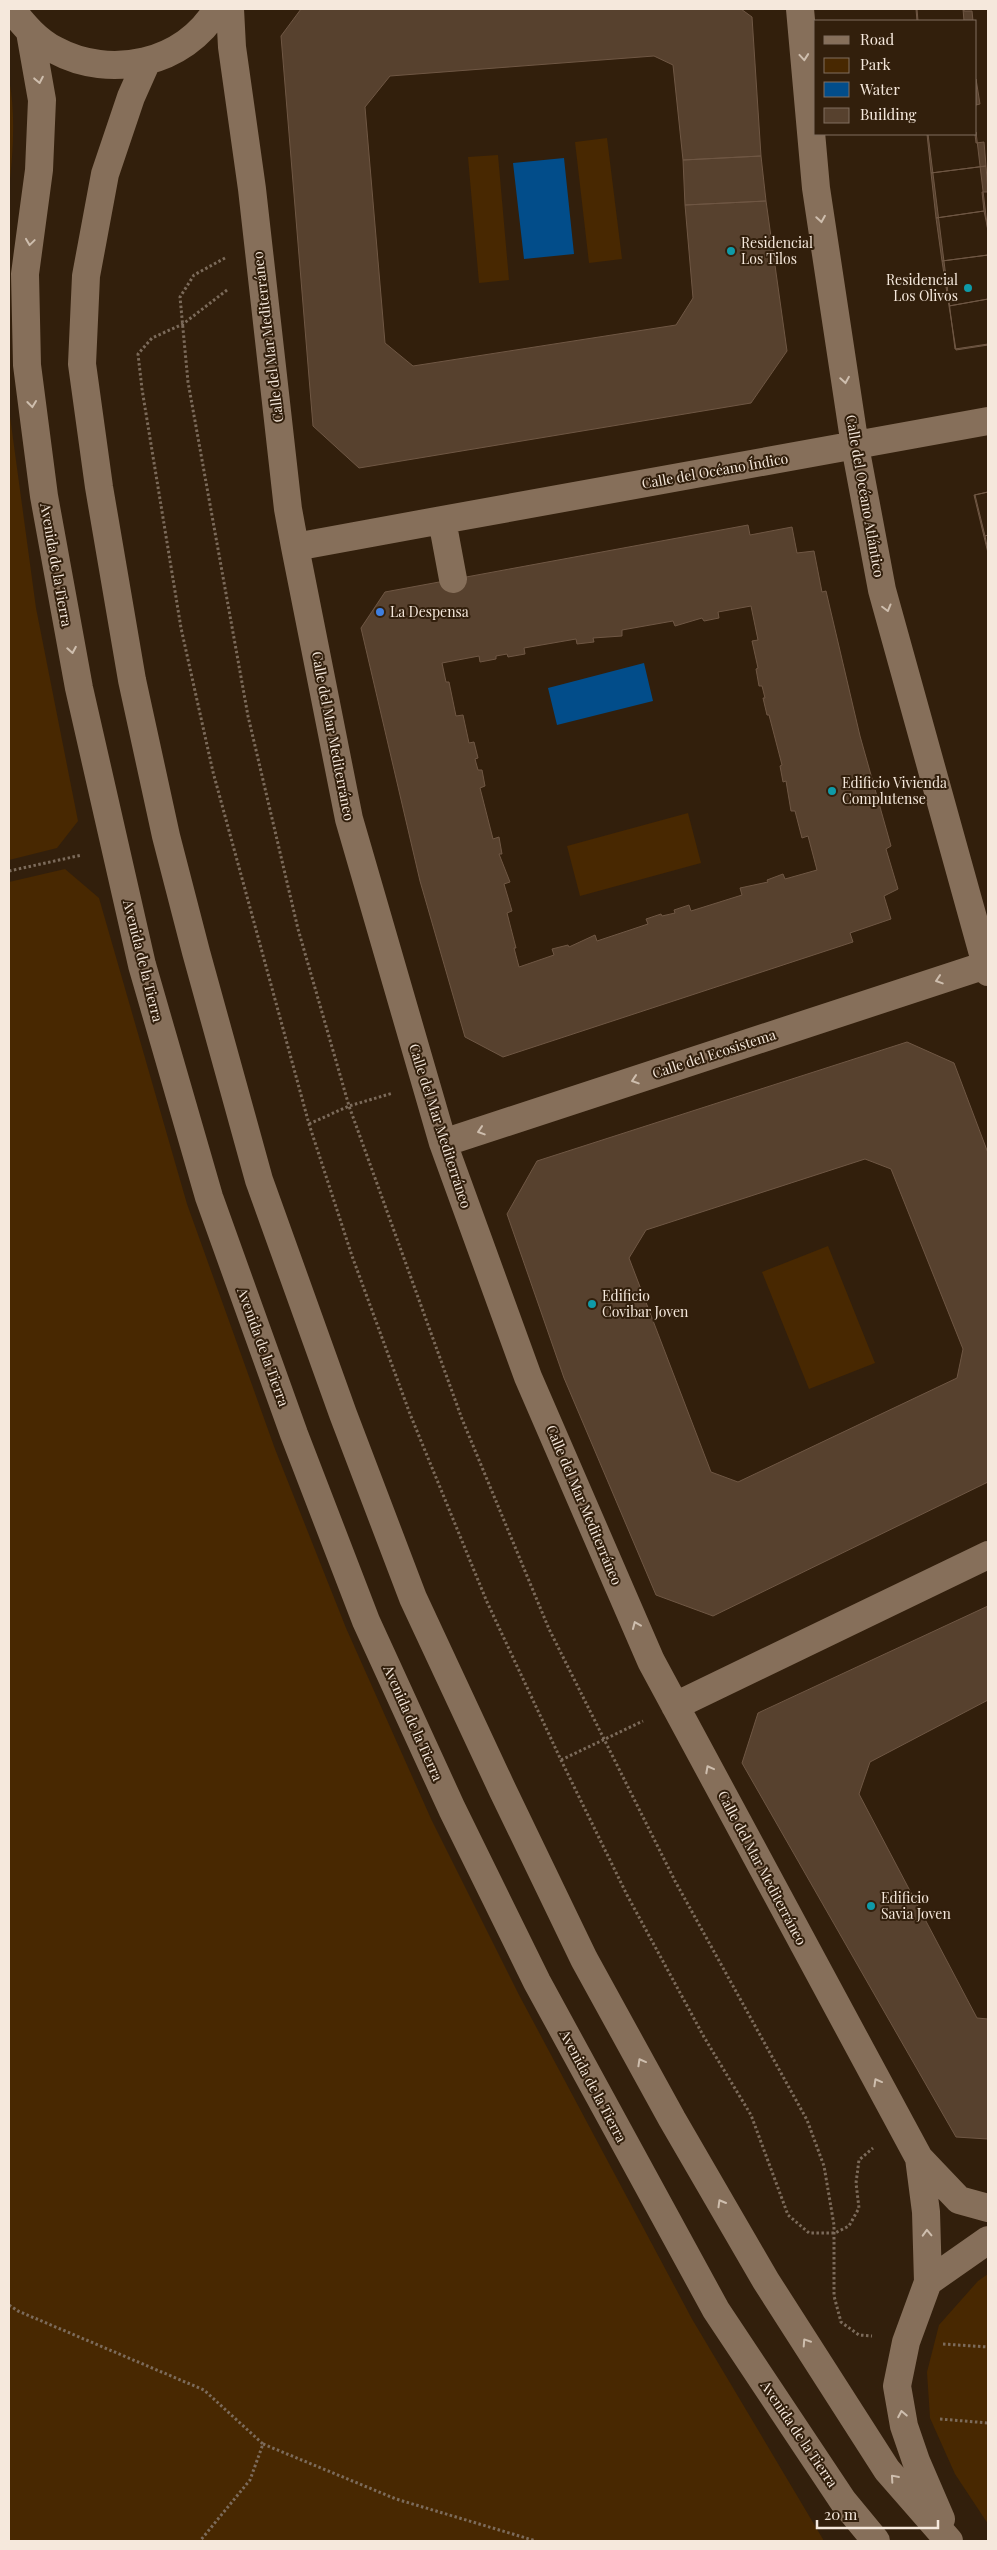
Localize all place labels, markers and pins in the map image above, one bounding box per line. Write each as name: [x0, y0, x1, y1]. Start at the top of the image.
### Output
place label: Residencial Los Tilos: [741, 233, 813, 268]
marker: Residencial Los Tilos: [725, 245, 737, 257]
place label: Residencial Los Olivos: [886, 270, 958, 305]
marker: Residencial Los Olivos: [962, 282, 974, 294]
place label: La Despensa: [390, 602, 469, 621]
marker: La Despensa: [374, 606, 386, 618]
place label: Edificio Vivienda Complutense: [842, 773, 947, 808]
marker: Edificio Vivienda Complutense: [826, 785, 838, 797]
place label: Edificio Covibar Joven: [602, 1286, 689, 1321]
marker: Edificio Covibar Joven: [586, 1298, 598, 1310]
place label: Edificio Savia Joven: [881, 1888, 951, 1923]
marker: Edificio Savia Joven: [865, 1900, 877, 1912]

